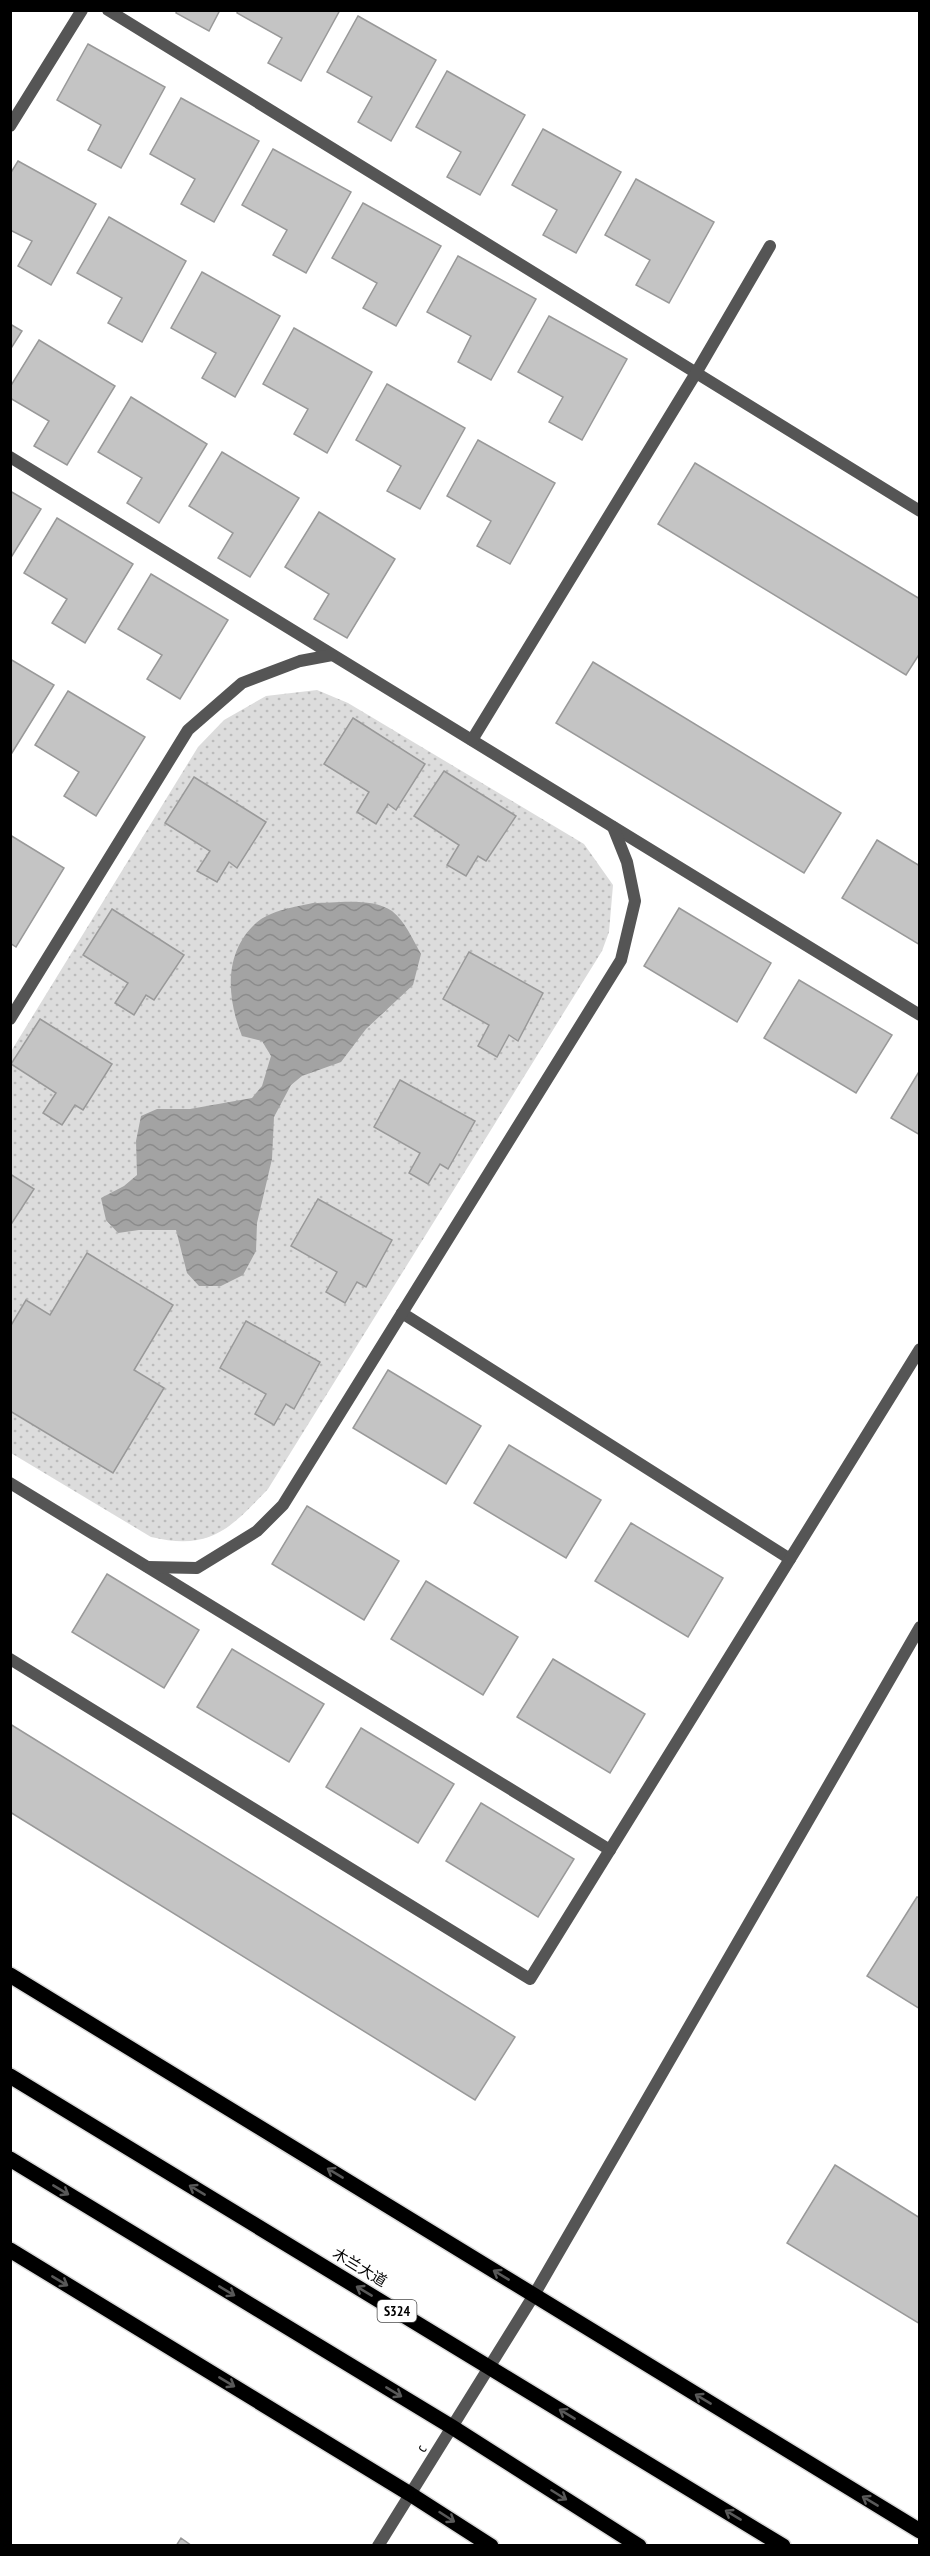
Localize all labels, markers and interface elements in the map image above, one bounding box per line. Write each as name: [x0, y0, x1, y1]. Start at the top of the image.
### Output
one-way arrow: [327, 2167, 344, 2179]
one-way arrow: [52, 2183, 69, 2196]
one-way arrow: [189, 2183, 206, 2195]
street label: 木兰大道: [329, 2243, 391, 2291]
one-way arrow: [493, 2269, 510, 2281]
one-way arrow: [51, 2275, 68, 2287]
one-way arrow: [356, 2284, 373, 2296]
one-way arrow: [218, 2285, 235, 2297]
road number: S324: [378, 2300, 416, 2322]
one-way arrow: [218, 2377, 235, 2389]
one-way arrow: [385, 2387, 402, 2399]
one-way arrow: [695, 2393, 712, 2405]
one-way arrow: [559, 2407, 576, 2419]
street label: c: [412, 2440, 431, 2455]
one-way arrow: [551, 2489, 568, 2502]
one-way arrow: [862, 2494, 879, 2506]
one-way arrow: [725, 2509, 742, 2521]
one-way arrow: [438, 2512, 455, 2524]

